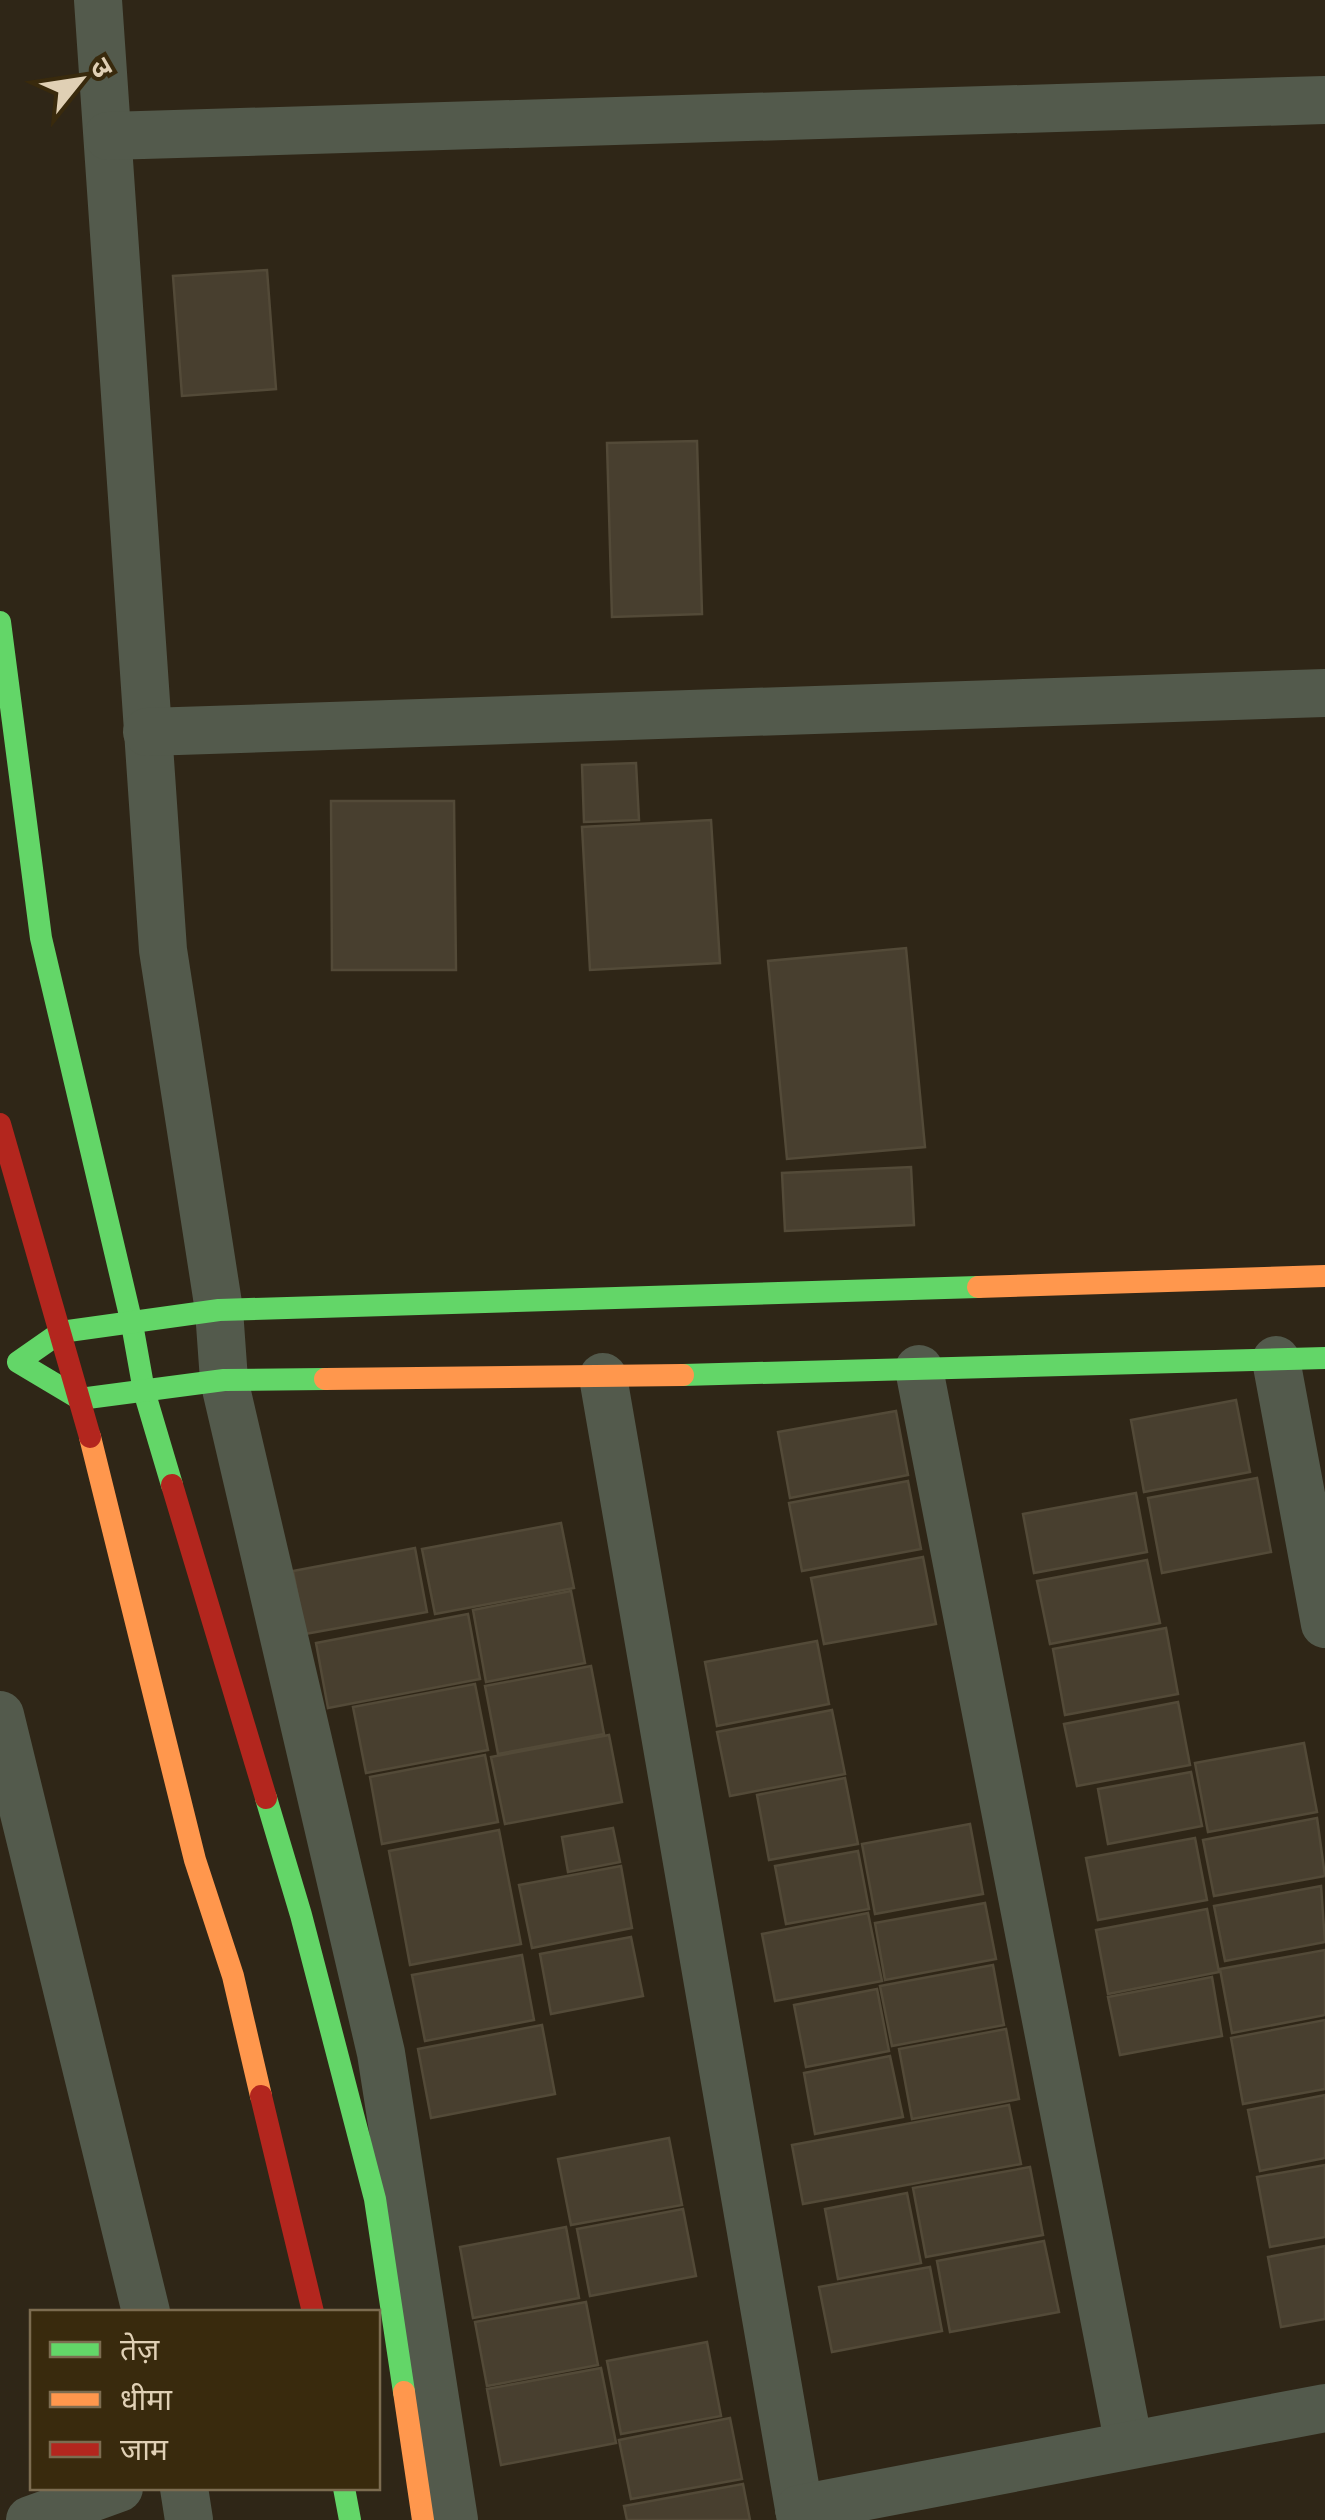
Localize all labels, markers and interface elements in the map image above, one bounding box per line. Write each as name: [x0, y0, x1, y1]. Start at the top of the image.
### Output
north arrow: [30, 30, 130, 130]
text: उ: [83, 51, 122, 84]
legend: [30, 2310, 380, 2490]
text: तेज़: [120, 2330, 160, 2368]
text: धीमा: [120, 2380, 173, 2418]
text: जाम: [120, 2430, 169, 2468]

